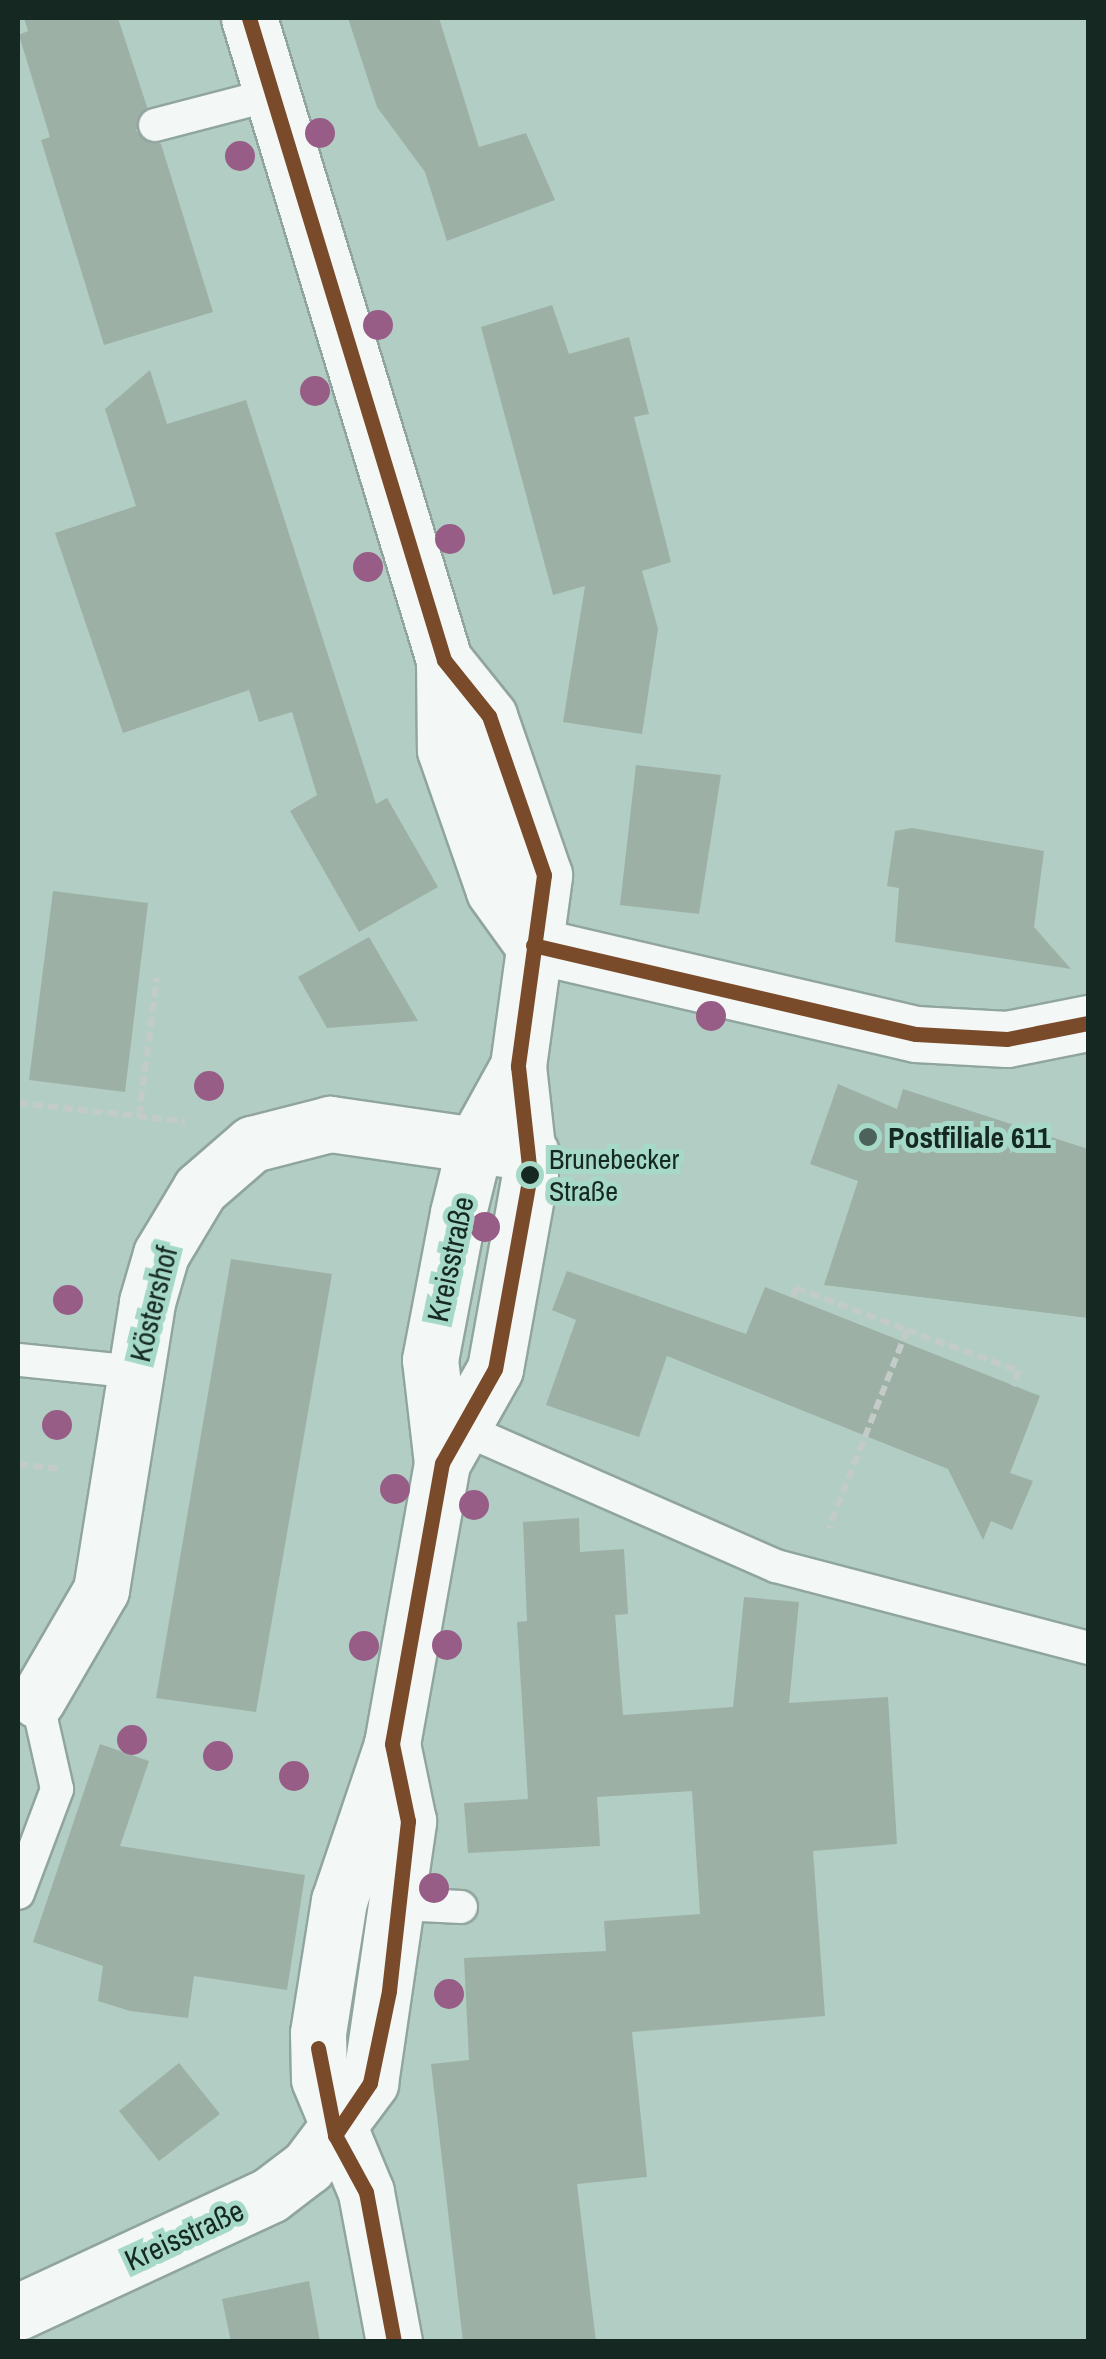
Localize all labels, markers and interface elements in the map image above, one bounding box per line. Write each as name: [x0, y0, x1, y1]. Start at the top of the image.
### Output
place label: Postfiliale 611: [888, 1119, 1051, 1155]
marker: Postfiliale 611: [857, 1126, 879, 1148]
place label: Brunebecker Straße: [549, 1142, 679, 1208]
marker: Brunebecker Straße: [520, 1165, 540, 1185]
street label: Kreisstraße: [419, 1193, 481, 1325]
street label: Köstershof: [121, 1243, 185, 1365]
street label: Kreisstraße: [119, 2192, 249, 2278]

